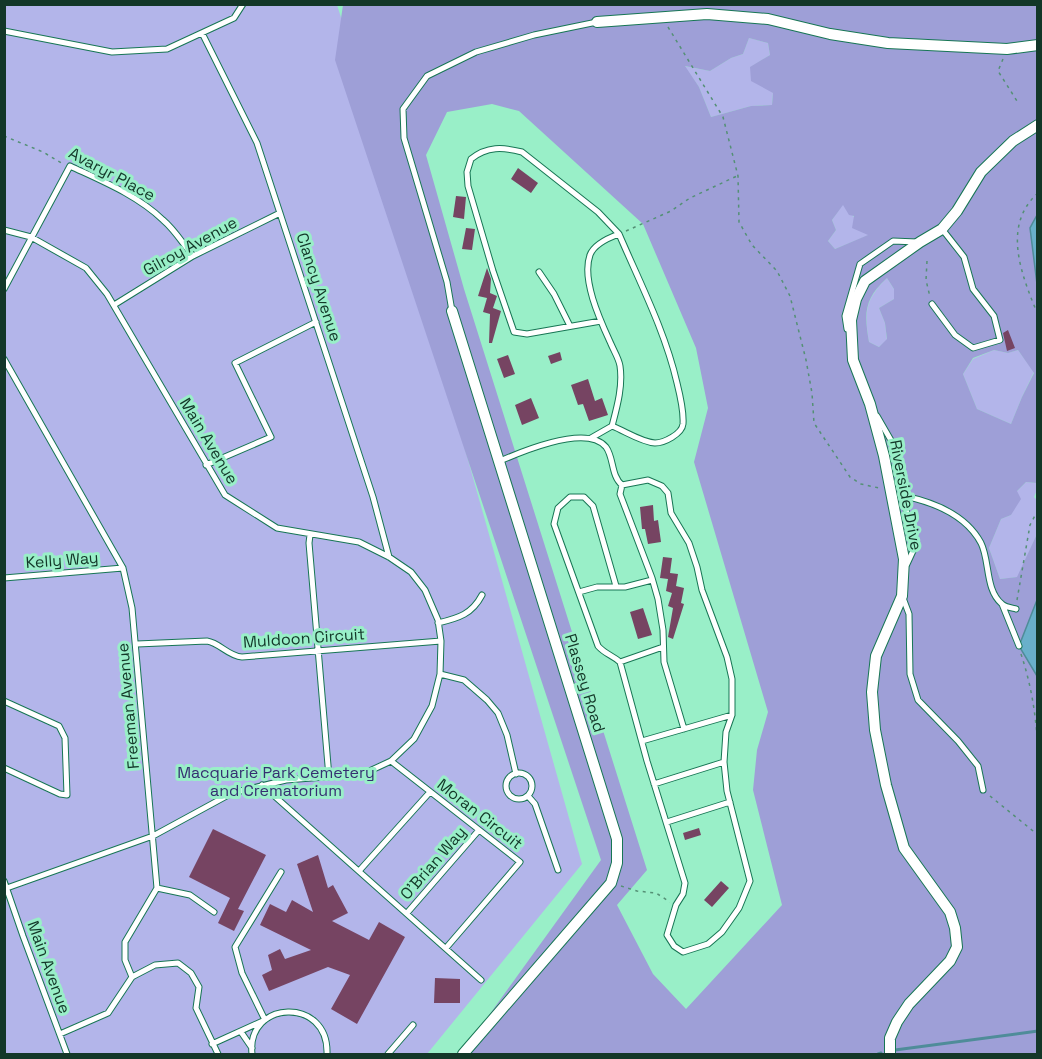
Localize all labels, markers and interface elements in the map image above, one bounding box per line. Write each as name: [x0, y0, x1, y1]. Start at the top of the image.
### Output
street label: Avaryr Place: [65, 142, 159, 206]
street label: Gilroy Avenue: [139, 212, 241, 280]
street label: Clancy Avenue: [292, 230, 346, 344]
street label: Main Avenue: [175, 394, 243, 488]
street label: Riverside Drive: [885, 438, 927, 552]
street label: Kelly Way: [25, 547, 99, 573]
street label: Muldoon Circuit: [242, 623, 366, 653]
street label: Plassey Road: [560, 631, 610, 735]
street label: Freeman Avenue: [112, 642, 144, 770]
park label: Macquarie Park Cemetery and Crematorium: [177, 762, 375, 801]
street label: Moran Circuit: [433, 774, 527, 854]
street label: O'Brian Way: [395, 822, 471, 904]
street label: Main Avenue: [23, 918, 75, 1016]

